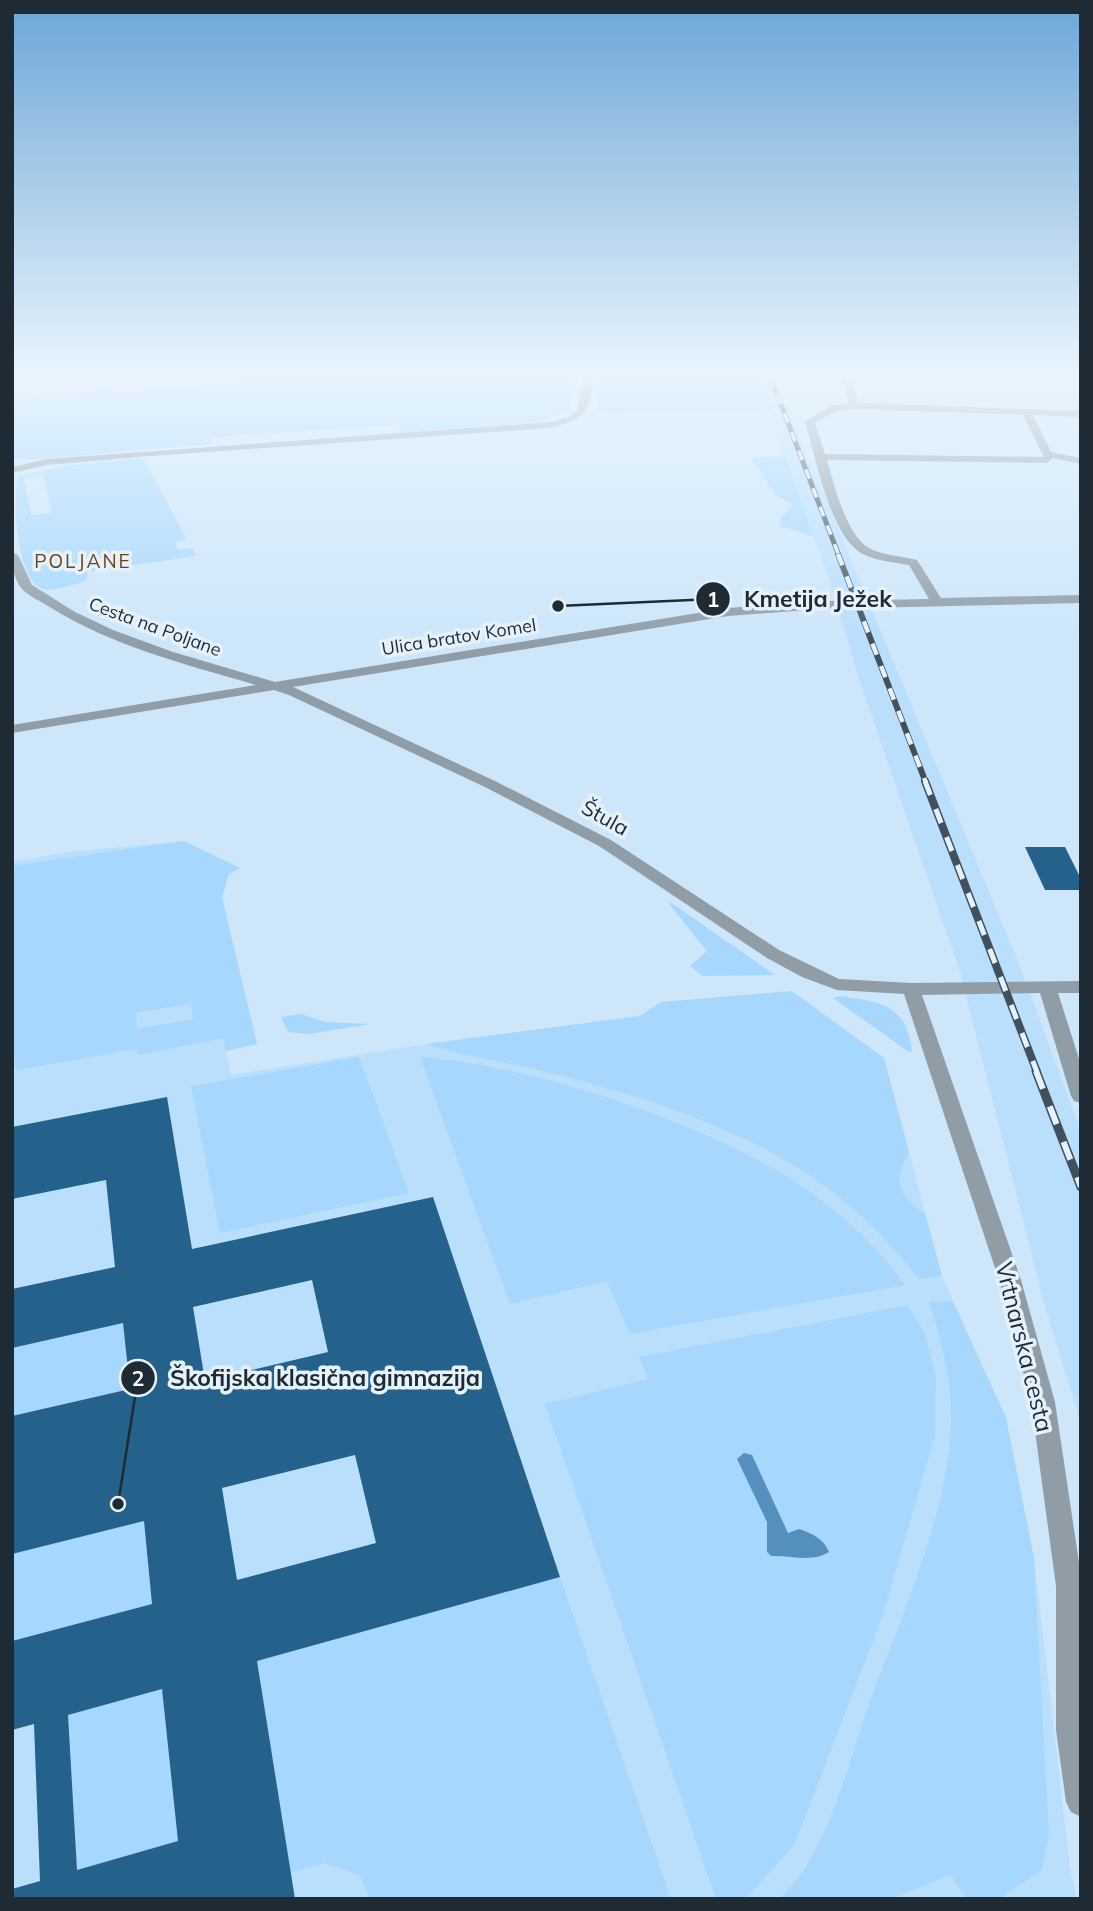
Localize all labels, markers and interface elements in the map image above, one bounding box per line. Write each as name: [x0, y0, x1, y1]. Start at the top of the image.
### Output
district label: POLJANE: [34, 549, 132, 573]
callout: Kmetija Ježek: [695, 577, 906, 621]
text: Kmetija Ježek: [744, 584, 893, 613]
text: 1: [707, 586, 719, 612]
street label: Cesta na Poljane: [86, 592, 225, 661]
street label: Ulica bratov Komel: [380, 613, 538, 660]
street label: Štula: [577, 794, 634, 841]
street label: Vrtnarska cesta: [989, 1259, 1061, 1435]
callout: Škofijska klasična gimnazija: [121, 1356, 494, 1400]
text: Škofijska klasična gimnazija: [170, 1363, 480, 1392]
text: 2: [132, 1365, 144, 1391]

